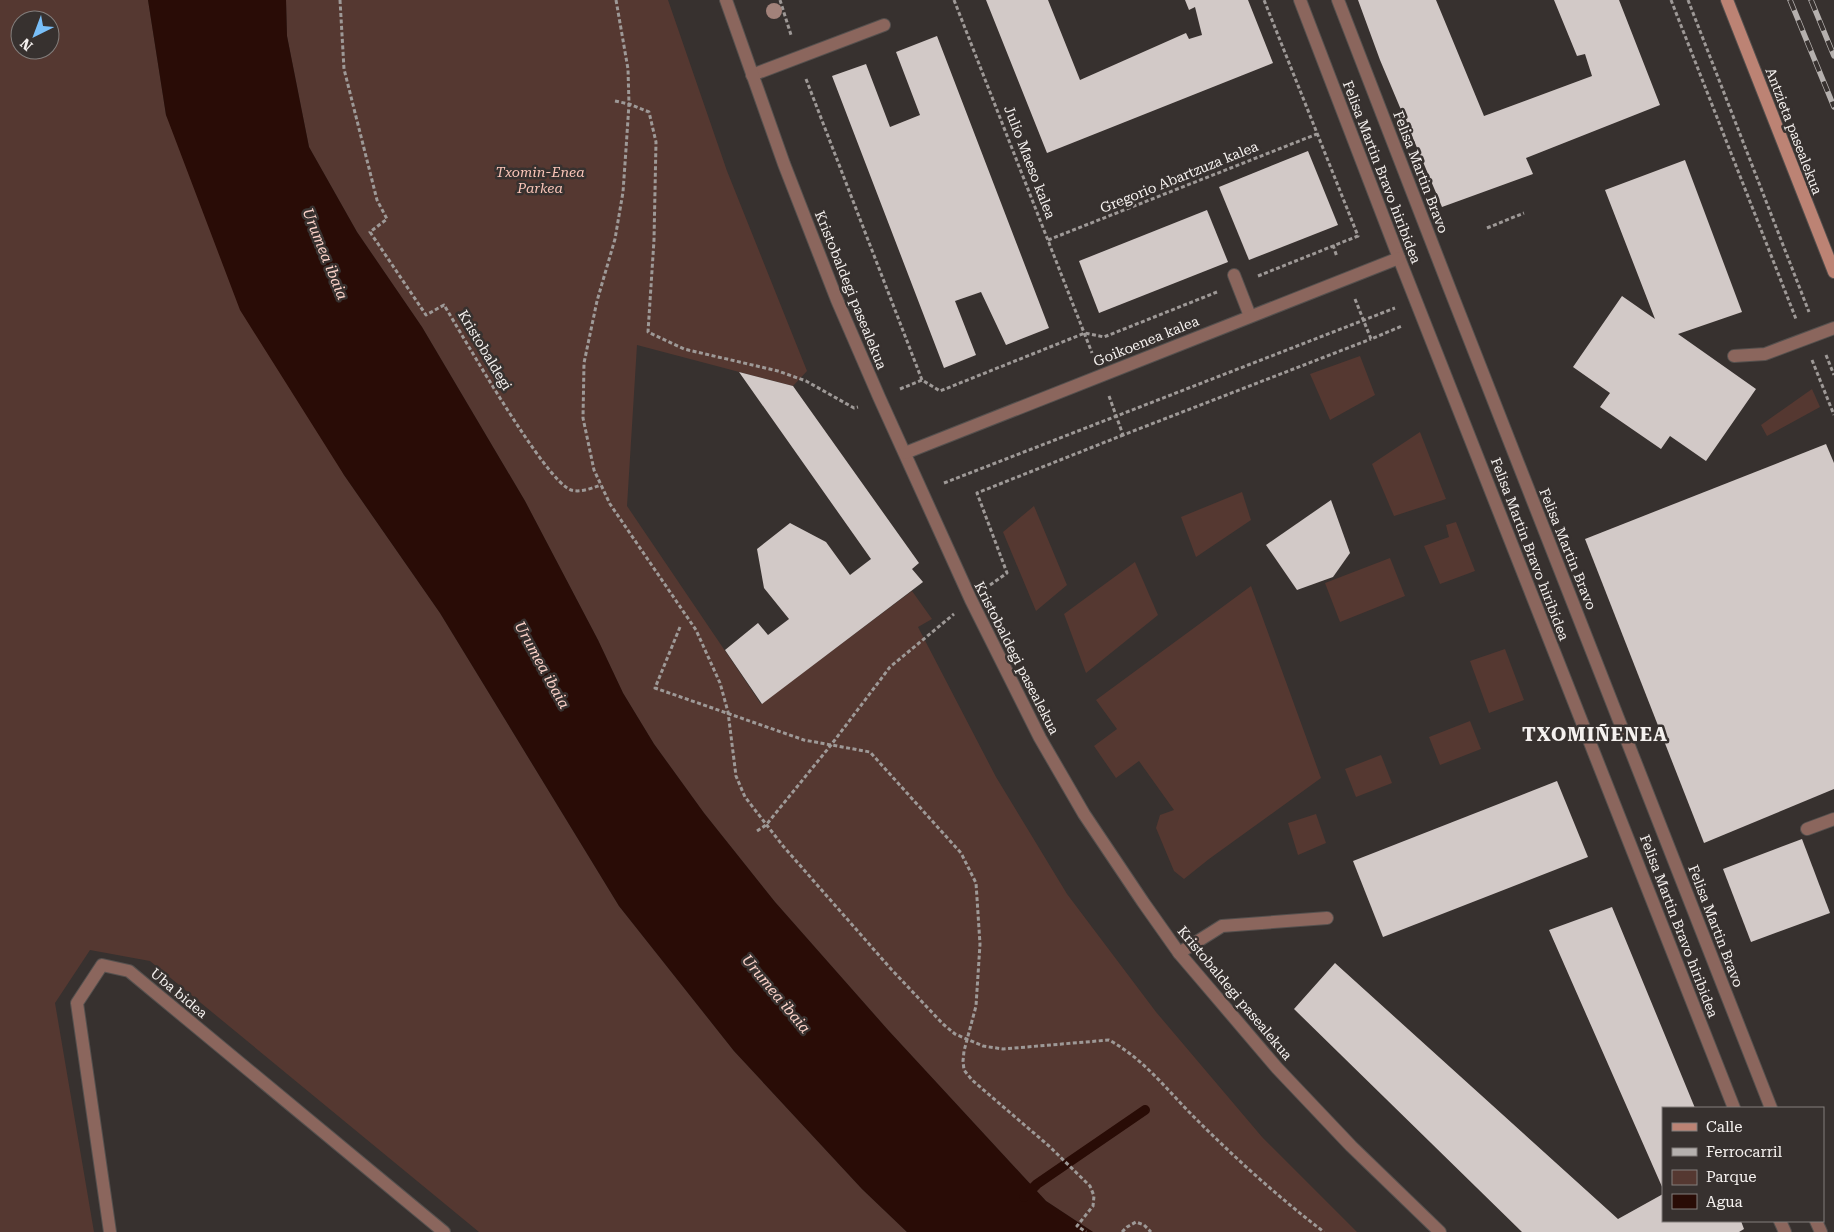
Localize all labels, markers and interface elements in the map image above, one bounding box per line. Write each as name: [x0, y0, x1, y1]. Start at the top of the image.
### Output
north arrow: [10, 10, 60, 60]
text: N: [17, 35, 36, 54]
street label: Antzieta pasealekua: [1762, 65, 1826, 197]
street label: Felisa Martin Bravo hiribidea: [1339, 78, 1425, 266]
street label: Julio Maeso kalea: [1001, 103, 1059, 221]
street label: Felisa Martin Bravo: [1390, 109, 1452, 235]
street label: Gregorio Abartzuza kalea: [1098, 138, 1261, 216]
park label: Txomin-Enea Parkea: [495, 164, 585, 196]
water label: Urumea ibaia: [298, 206, 352, 302]
street label: Kristobaldegi pasealekua: [812, 208, 890, 372]
street label: Kristobaldegi: [455, 307, 515, 393]
street label: Goikoenea kalea: [1091, 312, 1201, 369]
street label: Felisa Martin Bravo hiribidea: [1487, 455, 1573, 643]
street label: Felisa Martin Bravo: [1536, 486, 1600, 612]
street label: Kristobaldegi pasealekua: [971, 579, 1063, 738]
water label: Urumea ibaia: [511, 618, 573, 712]
district label: TXOMIÑENEA: [1522, 723, 1668, 746]
street label: Felisa Martin Bravo hiribidea: [1636, 832, 1722, 1020]
street label: Felisa Martin Bravo: [1685, 863, 1747, 989]
street label: Kristobaldegi pasealekua: [1174, 923, 1296, 1063]
water label: Urumea ibaia: [738, 951, 814, 1037]
street label: Uba bidea: [147, 965, 211, 1022]
legend: [1662, 1107, 1824, 1222]
text: Calle: [1706, 1118, 1742, 1136]
text: Ferrocarril: [1706, 1143, 1783, 1161]
text: Parque: [1706, 1168, 1757, 1186]
text: Agua: [1706, 1193, 1743, 1211]

